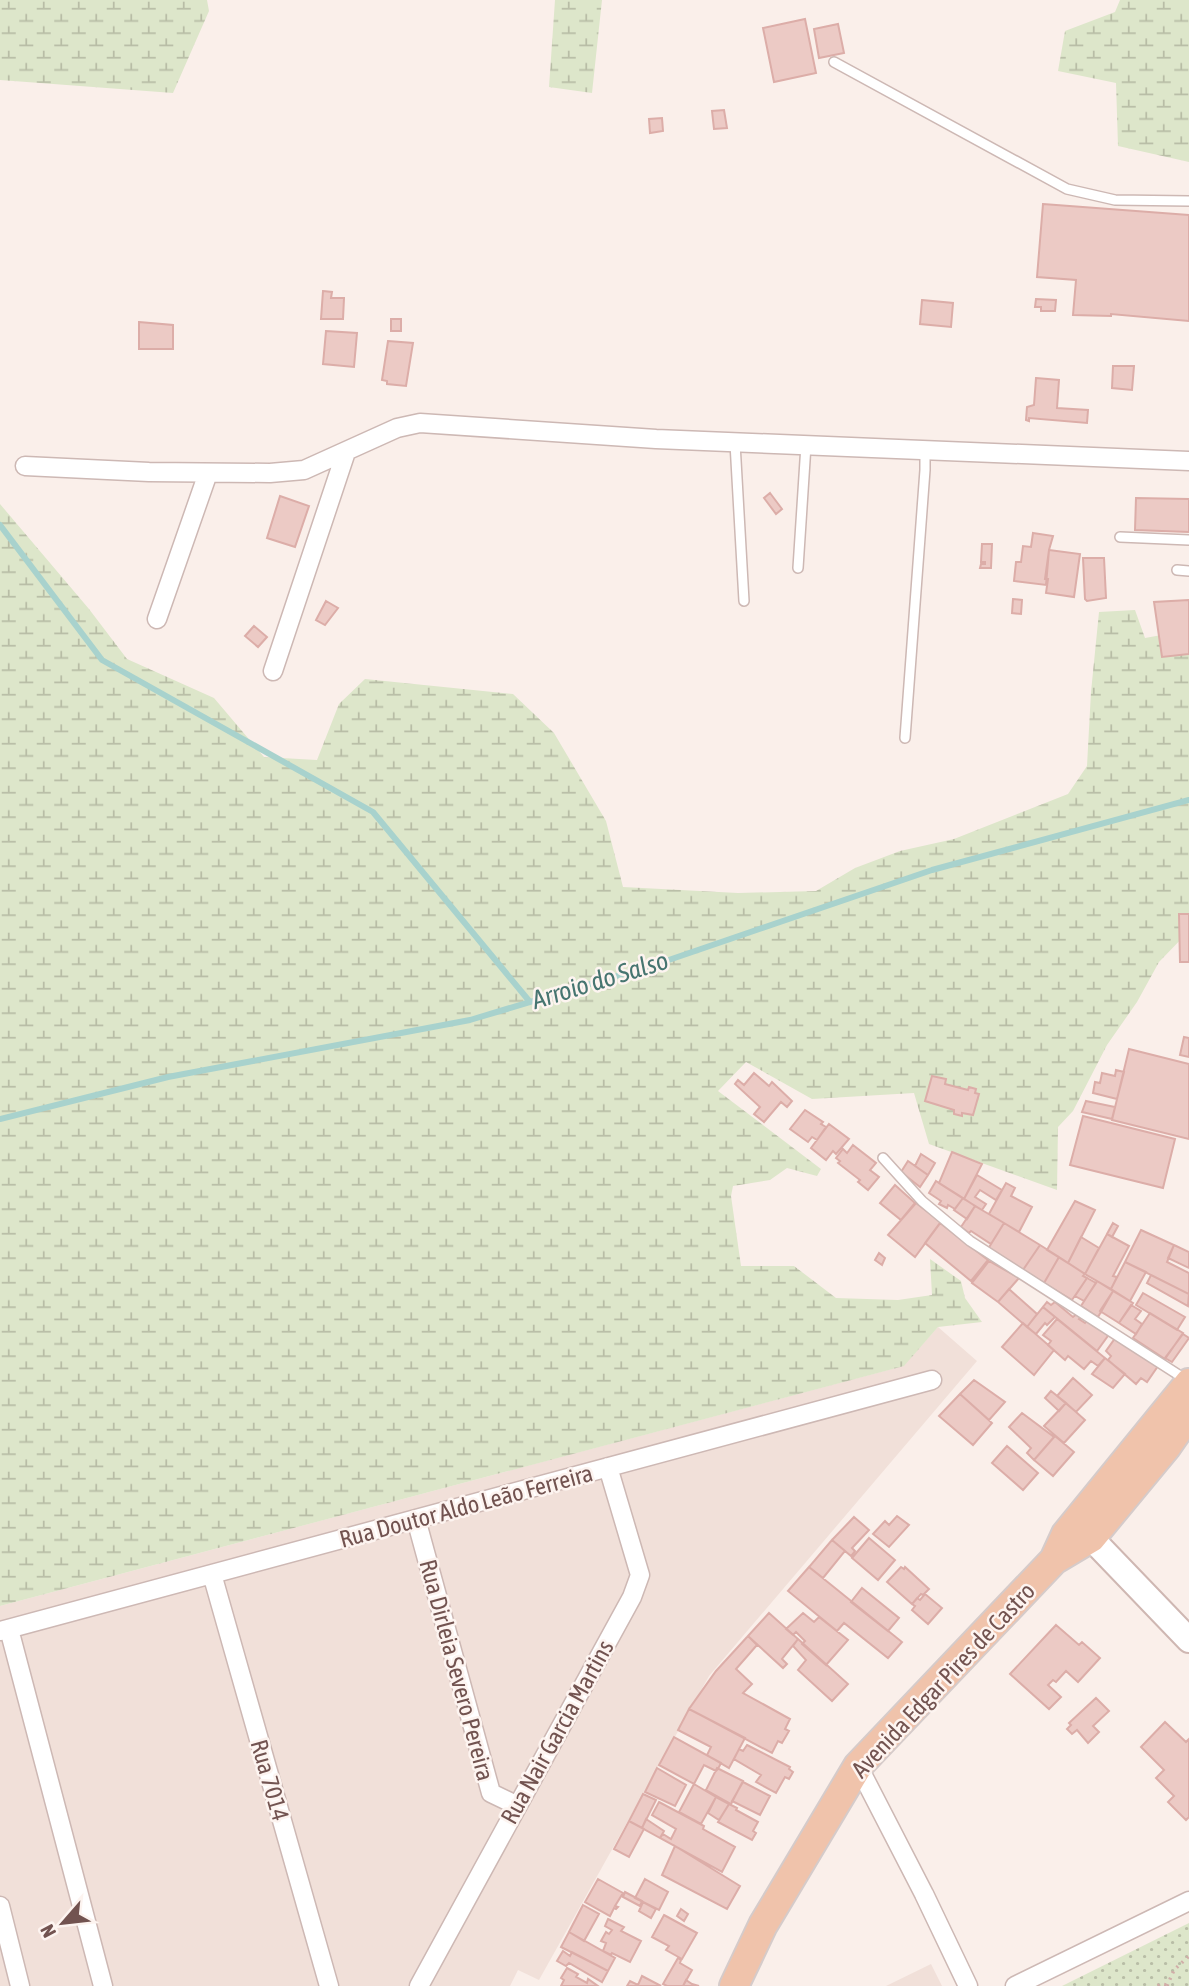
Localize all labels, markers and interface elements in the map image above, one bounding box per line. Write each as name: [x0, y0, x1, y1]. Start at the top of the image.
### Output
water label: Arroio do Salso: [527, 945, 672, 1015]
street label: Rua Doutor Aldo Leão Ferreira: [337, 1459, 595, 1553]
street label: Rua Dirleia Severo Pereira: [414, 1557, 500, 1783]
street label: Avenida Edgar Pires de Castro: [846, 1577, 1040, 1783]
street label: Rua Nair Garcia Martins: [495, 1636, 619, 1828]
street label: Rua 7014: [246, 1736, 294, 1824]
north arrow: [28, 1888, 98, 1958]
text: N: [36, 1921, 60, 1941]

